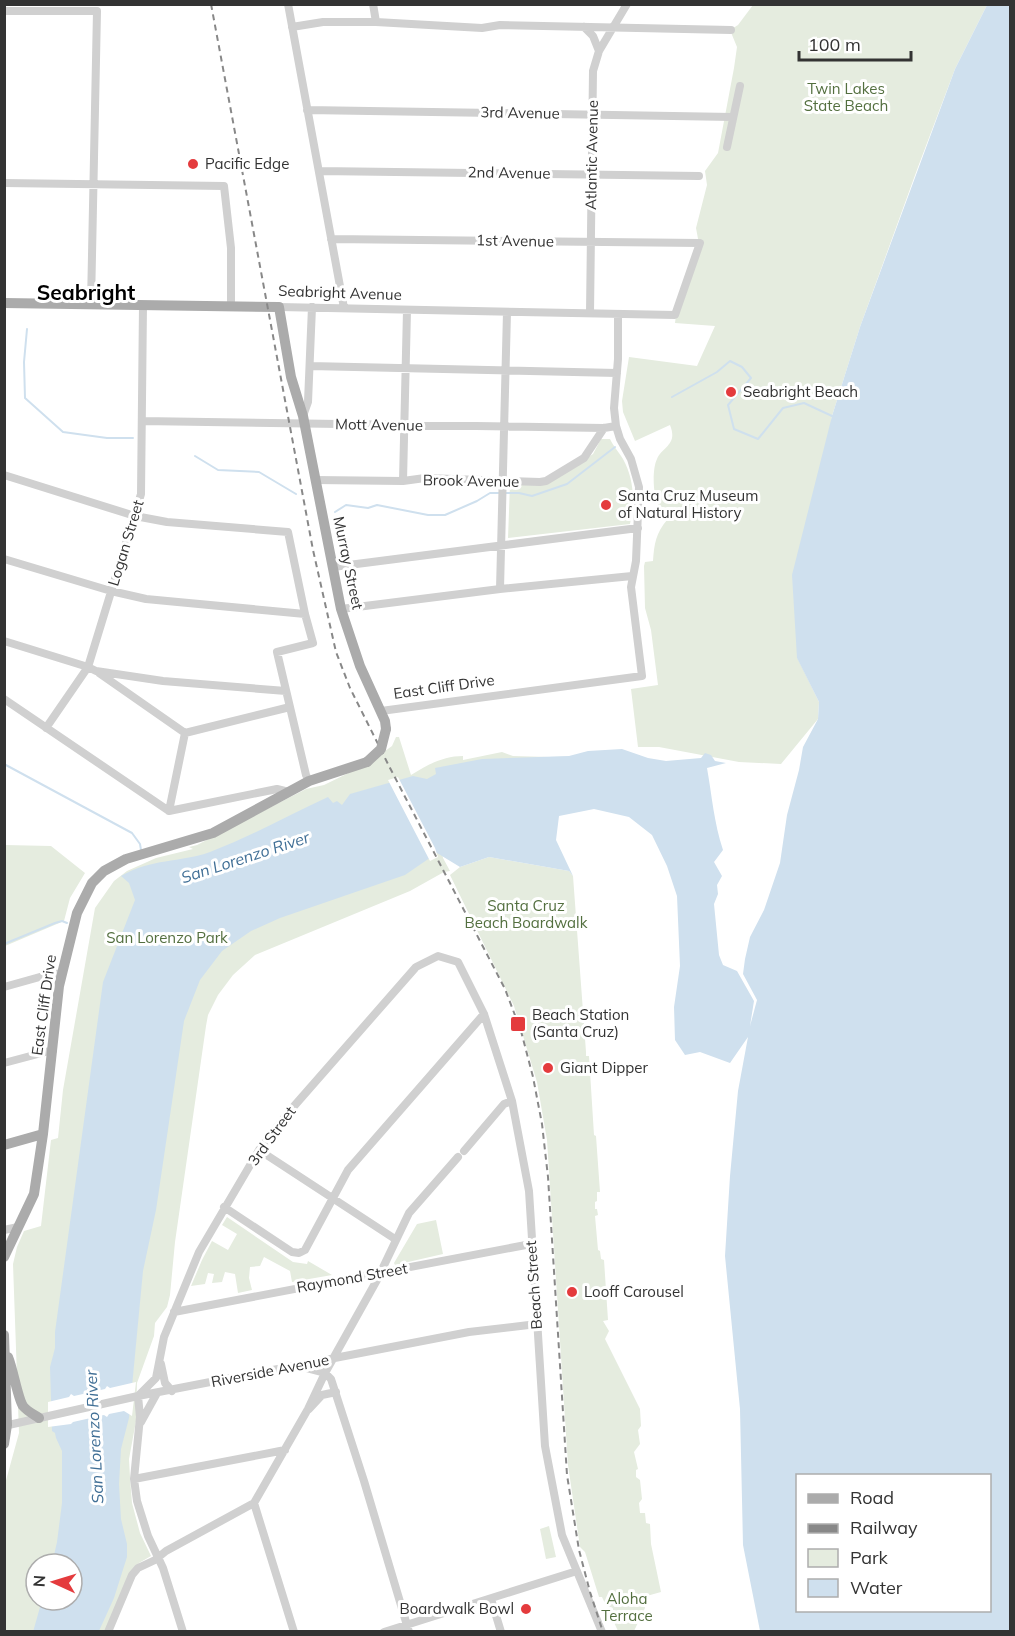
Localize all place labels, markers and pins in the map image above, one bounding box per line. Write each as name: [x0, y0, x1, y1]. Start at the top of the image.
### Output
place label: Pacific Edge: [205, 154, 289, 173]
marker: Pacific Edge: [186, 157, 200, 171]
place label: Seabright Beach: [743, 382, 858, 401]
marker: Seabright Beach: [724, 385, 738, 399]
place label: Santa Cruz Museum of Natural History: [618, 486, 758, 522]
marker: Santa Cruz Museum of Natural History: [599, 498, 613, 512]
place label: Beach Station (Santa Cruz): [532, 1005, 629, 1041]
marker: Beach Station (Santa Cruz): [509, 1015, 527, 1033]
place label: Giant Dipper: [560, 1058, 648, 1077]
marker: Giant Dipper: [541, 1061, 555, 1075]
place label: Looff Carousel: [584, 1282, 684, 1301]
marker: Looff Carousel: [565, 1285, 579, 1299]
place label: Boardwalk Bowl: [400, 1599, 514, 1618]
marker: Boardwalk Bowl: [519, 1602, 533, 1616]

